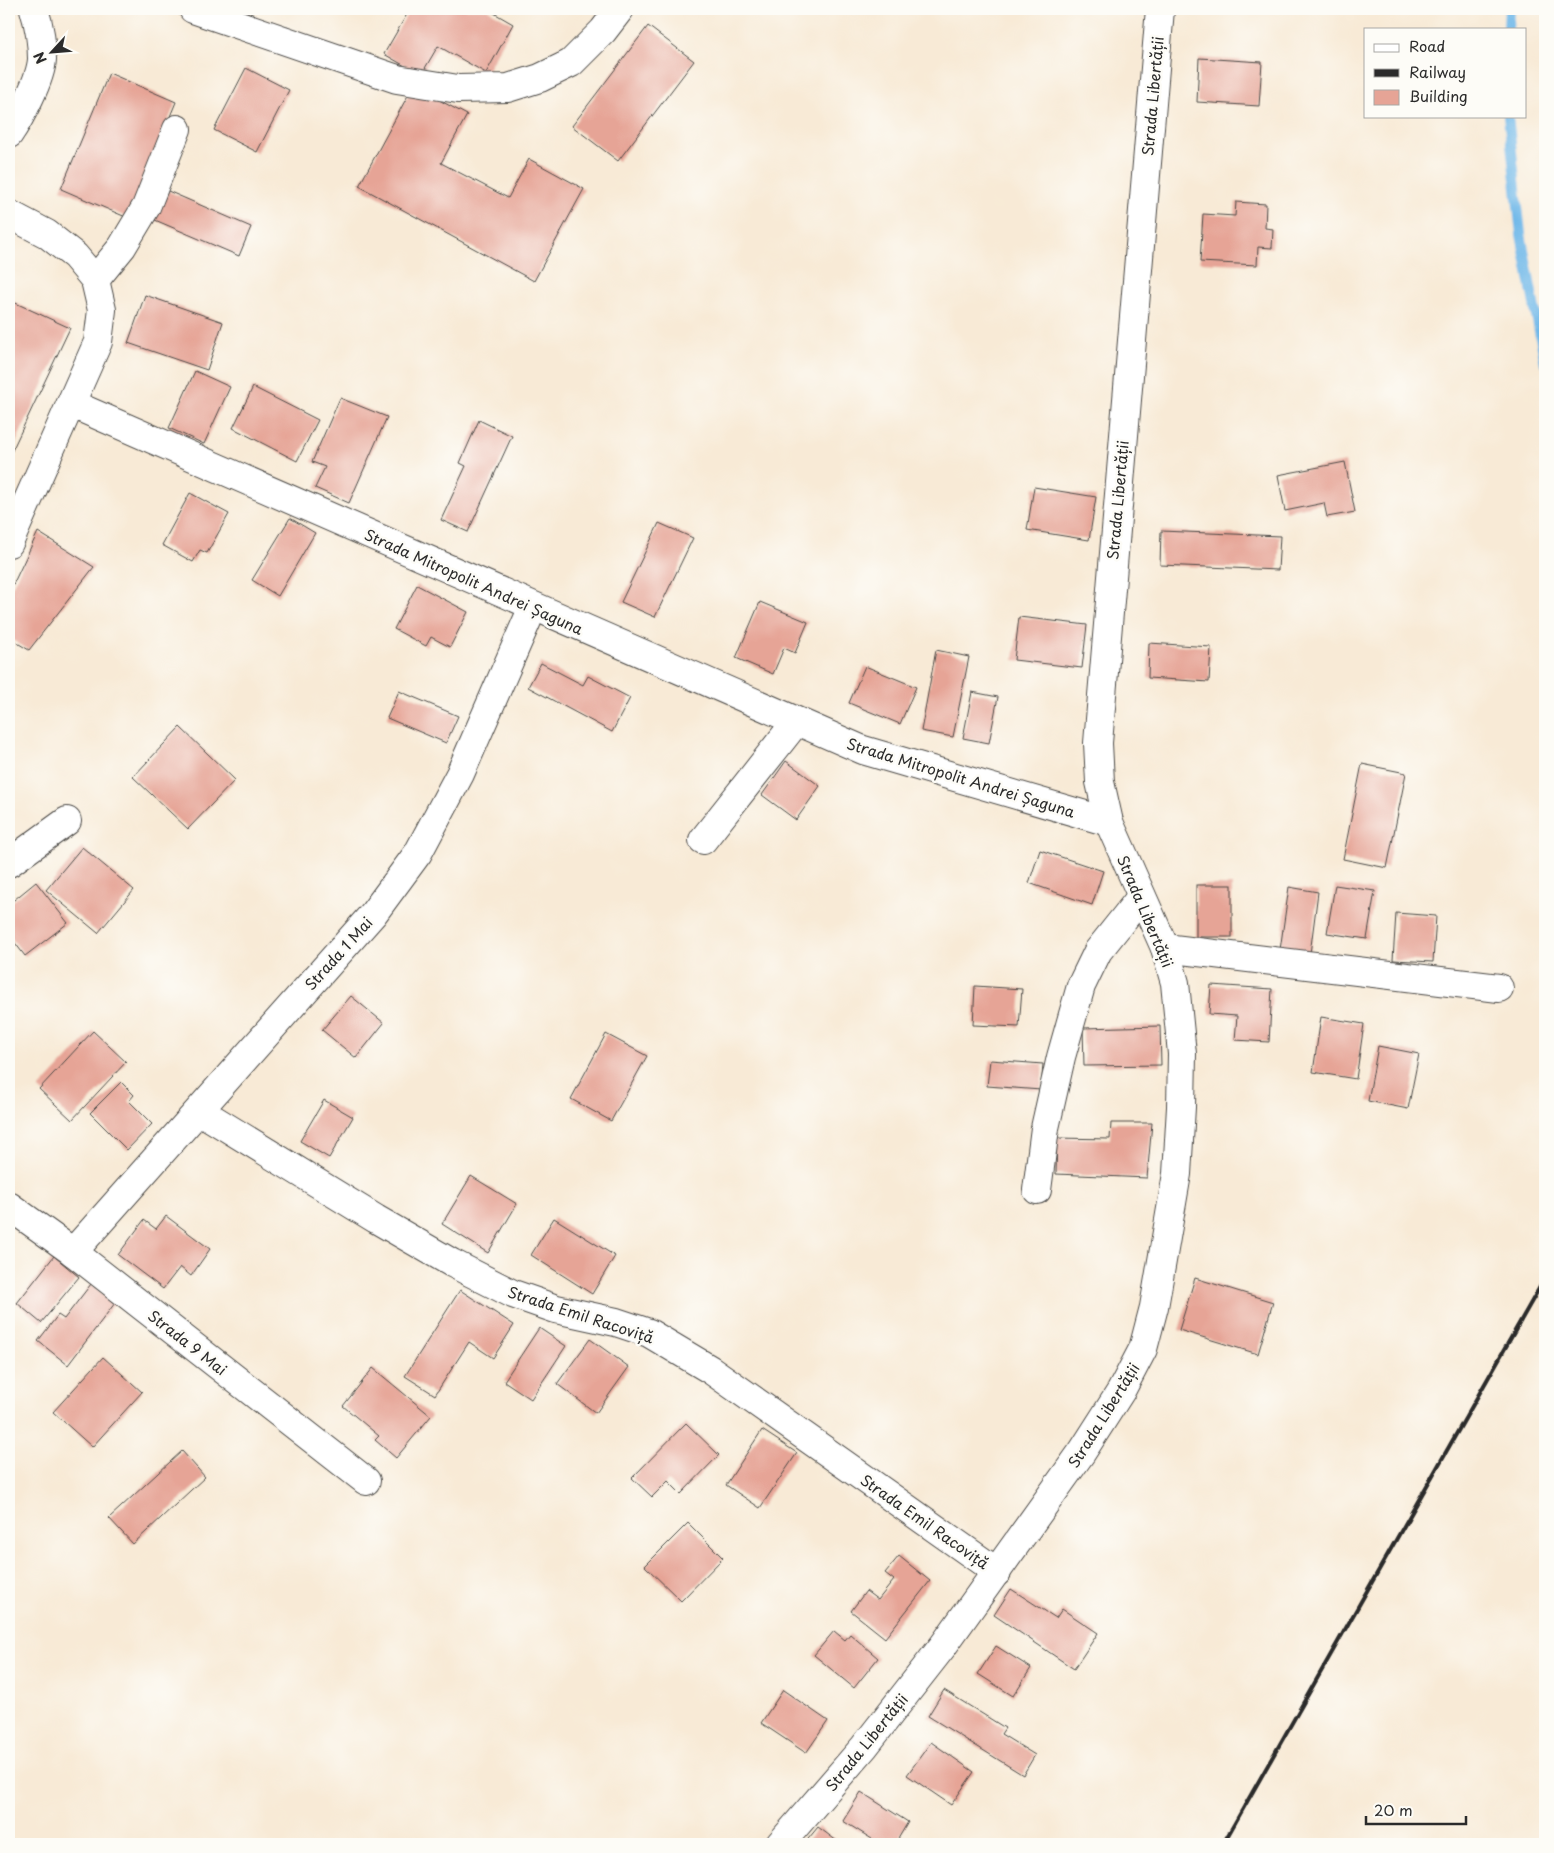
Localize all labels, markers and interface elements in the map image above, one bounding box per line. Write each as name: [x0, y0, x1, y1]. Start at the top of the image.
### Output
north arrow: [28, 28, 78, 78]
legend: [1364, 28, 1526, 118]
text: Road: [1409, 34, 1445, 57]
street label: Strada Libertății: [1135, 35, 1169, 157]
text: N: [28, 48, 52, 68]
text: Railway: [1409, 60, 1466, 83]
text: Building: [1409, 84, 1468, 107]
street label: Strada Libertății: [1100, 439, 1134, 561]
street label: Strada Mitropolit Andrei Șaguna: [361, 522, 588, 640]
street label: Strada Mitropolit Andrei Șaguna: [844, 731, 1079, 823]
street label: Strada Libertății: [1112, 851, 1180, 971]
street label: Strada 1 Mai: [299, 911, 377, 995]
street label: Strada Emil Racoviță: [505, 1280, 658, 1349]
street label: Strada 9 Mai: [144, 1304, 232, 1380]
street label: Strada Libertății: [1061, 1358, 1145, 1472]
street label: Strada Emil Racoviță: [856, 1468, 994, 1574]
street label: Strada Libertății: [819, 1688, 913, 1796]
scale bar: [1366, 1793, 1466, 1825]
text: 20 m: [1374, 1798, 1413, 1821]

